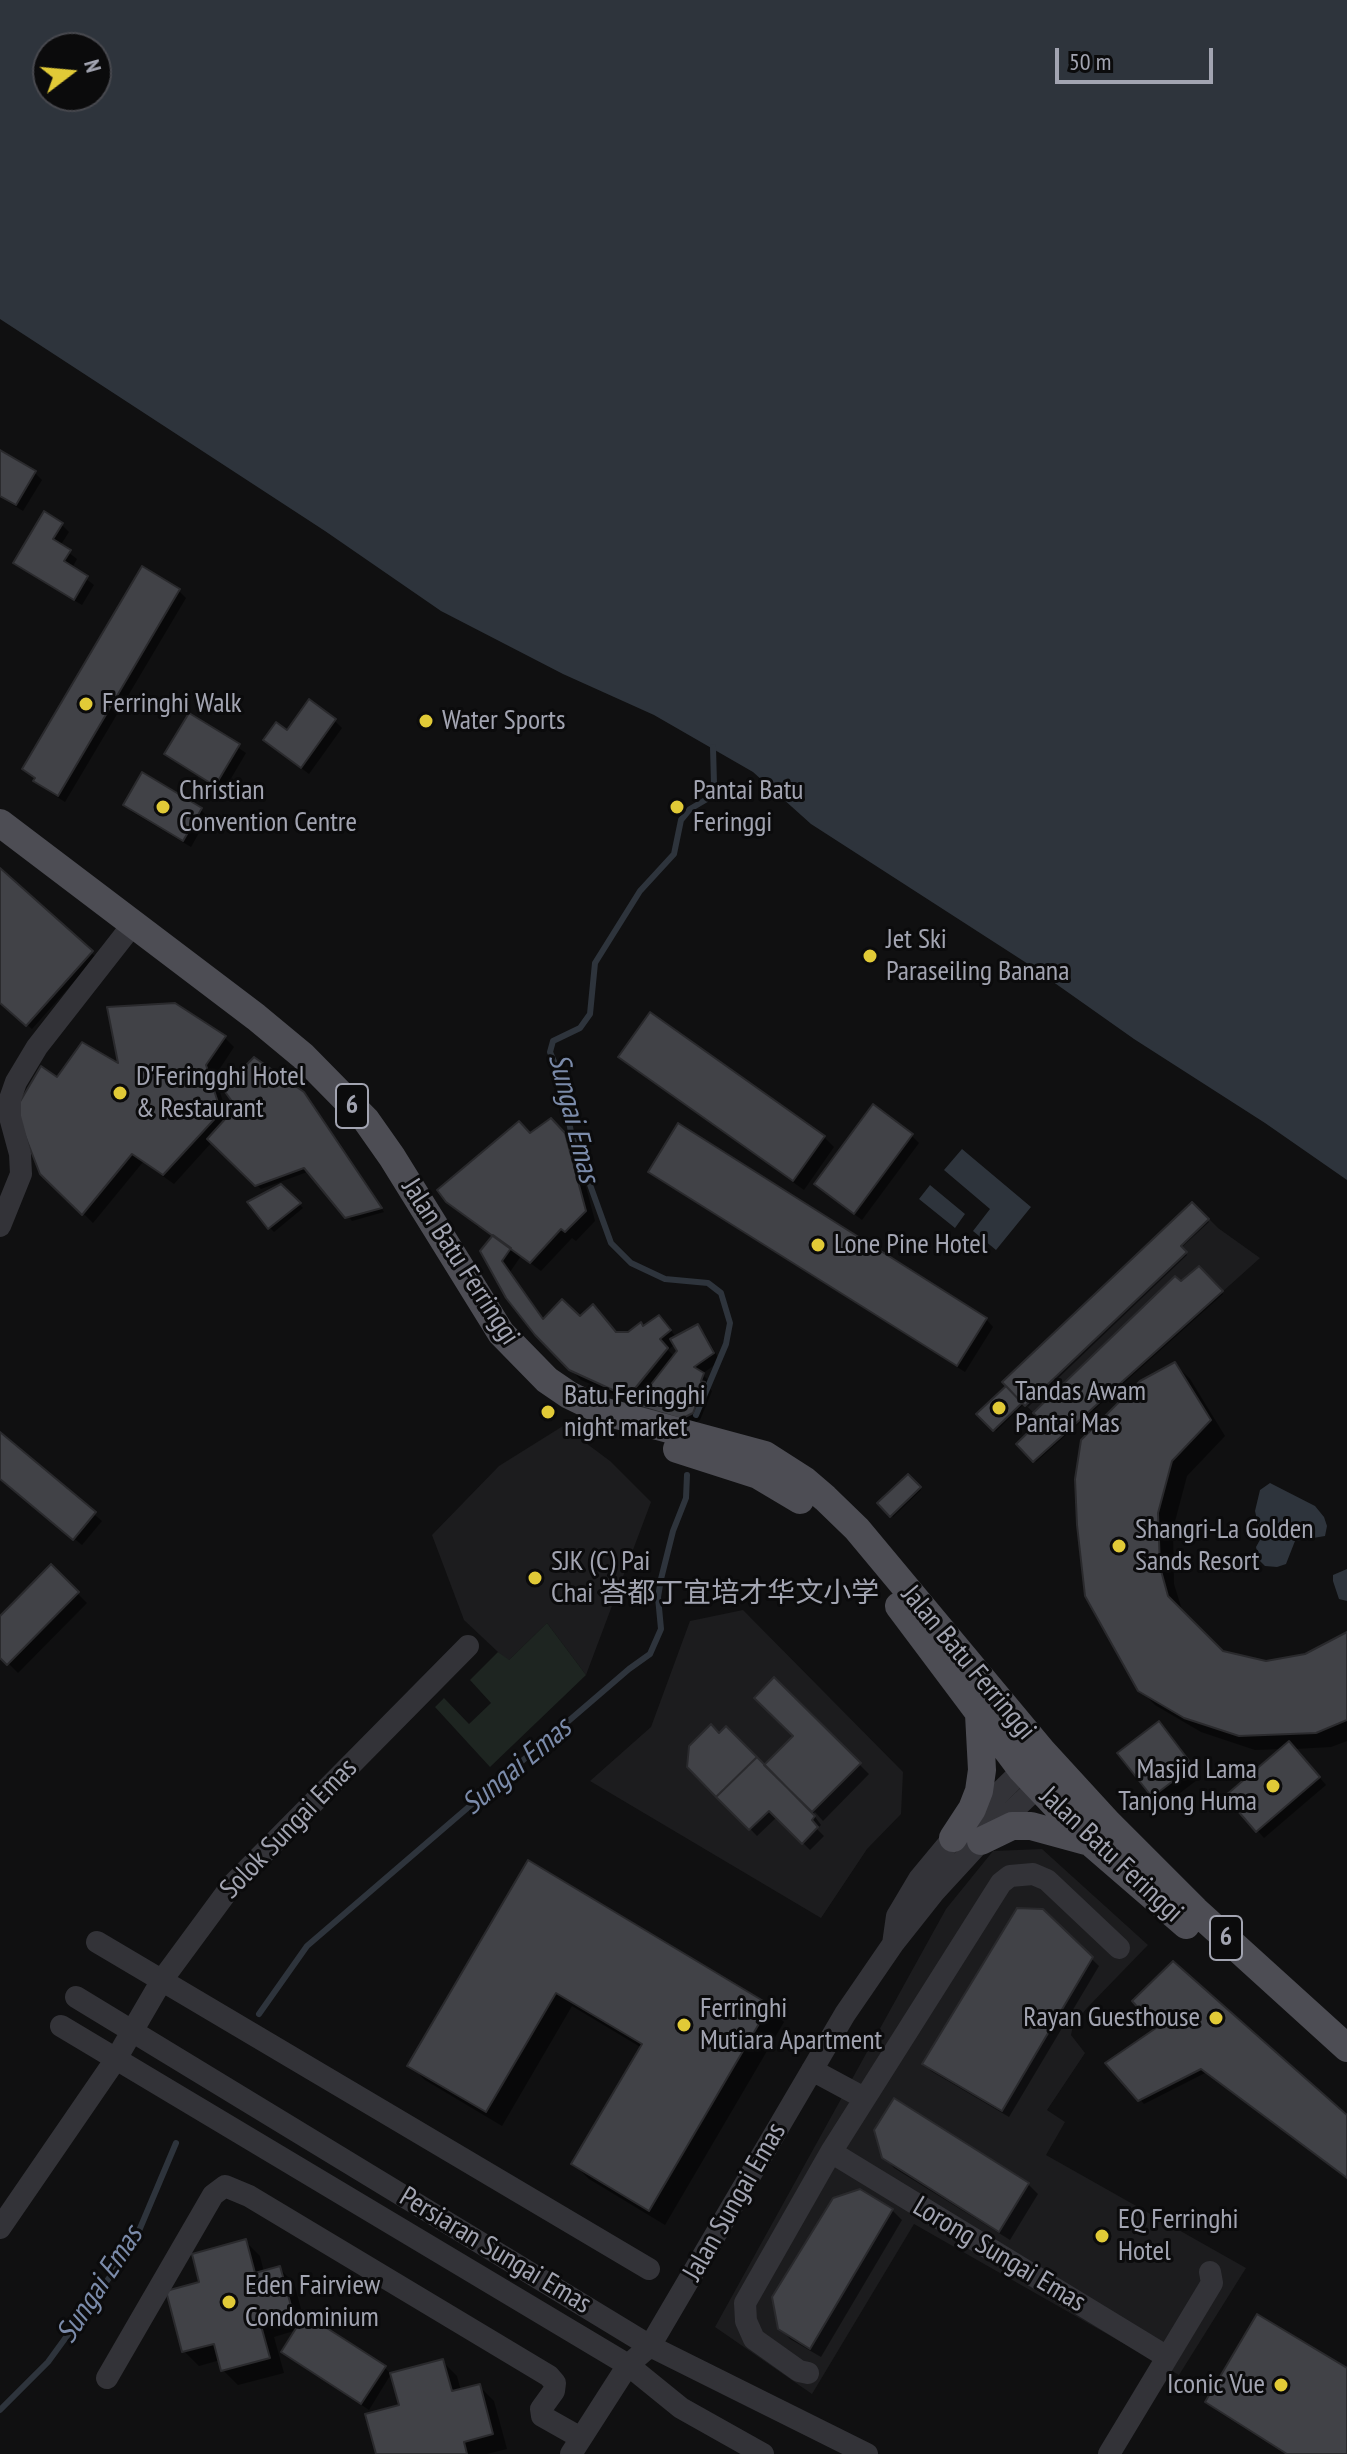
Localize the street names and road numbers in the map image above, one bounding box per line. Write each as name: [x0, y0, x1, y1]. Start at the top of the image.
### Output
road number: 6: [336, 1084, 368, 1128]
street label: Jalan Batu Ferringgi: [394, 1173, 526, 1351]
street label: Jalan Batu Ferringgi: [894, 1579, 1042, 1747]
street label: Solok Sungai Emas: [214, 1752, 364, 1906]
street label: Jalan Batu Feringgi: [1032, 1780, 1190, 1930]
road number: 6: [1210, 1916, 1242, 1960]
street label: Jalan Sungai Emas: [676, 2117, 794, 2287]
street label: Persiaran Sungai Emas: [393, 2181, 597, 2321]
street label: Lorong Sungai Emas: [907, 2190, 1091, 2320]

